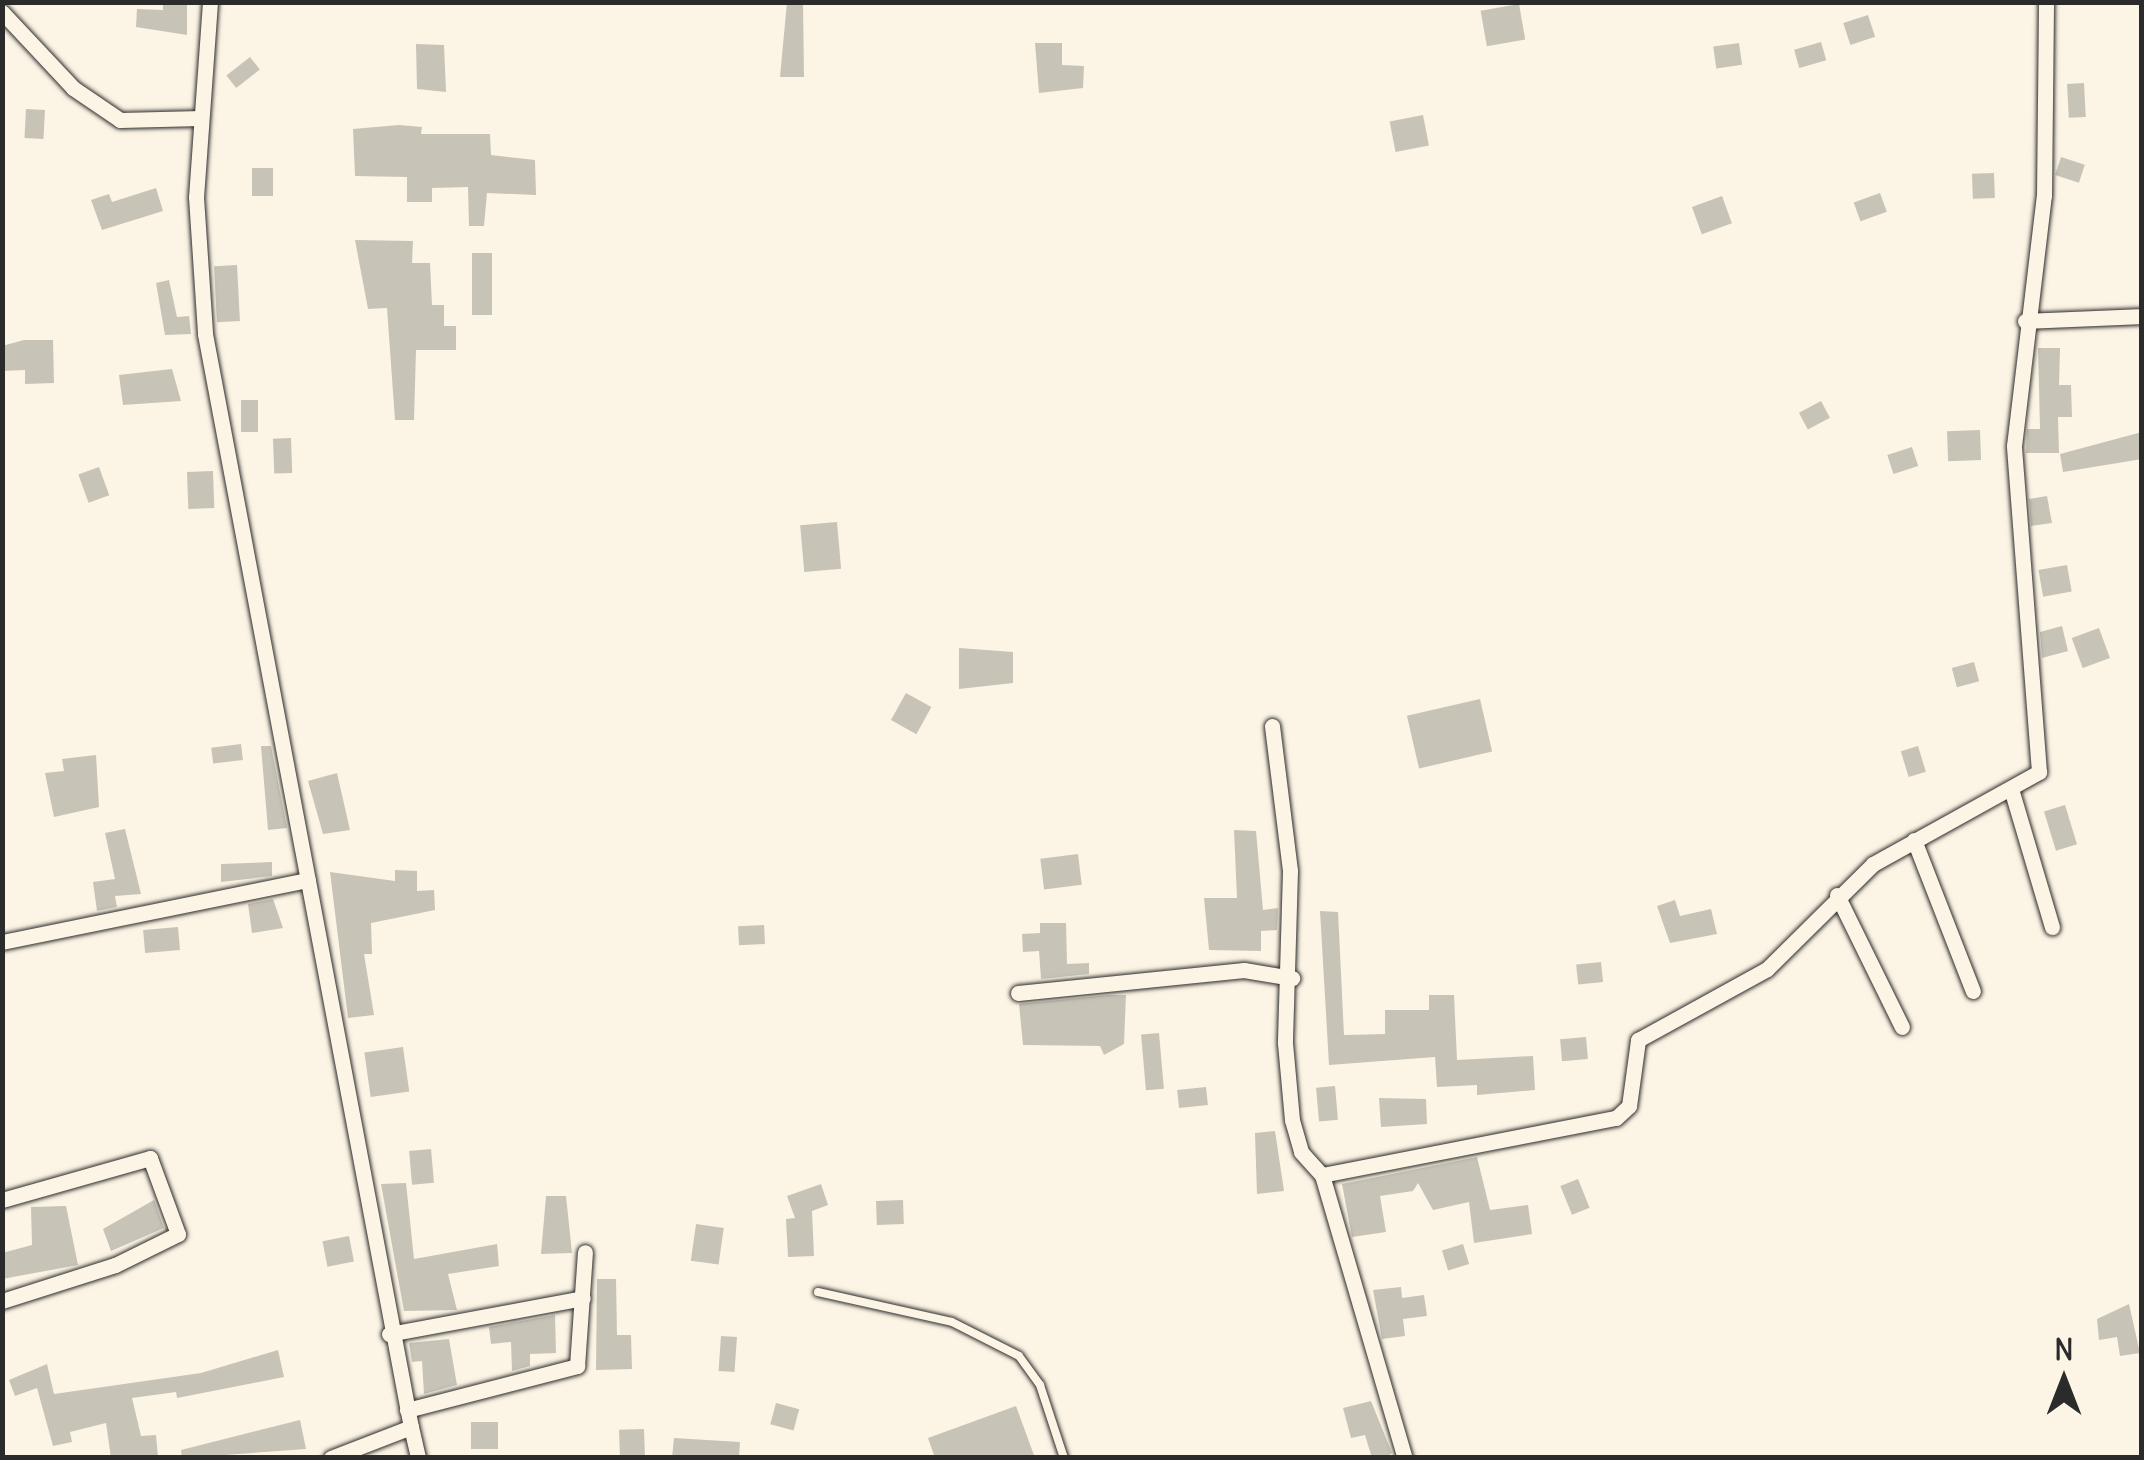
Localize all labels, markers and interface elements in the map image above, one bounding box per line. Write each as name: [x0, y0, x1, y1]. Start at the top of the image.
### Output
north arrow: [2014, 1330, 2114, 1430]
text: N: [2054, 1332, 2074, 1368]

